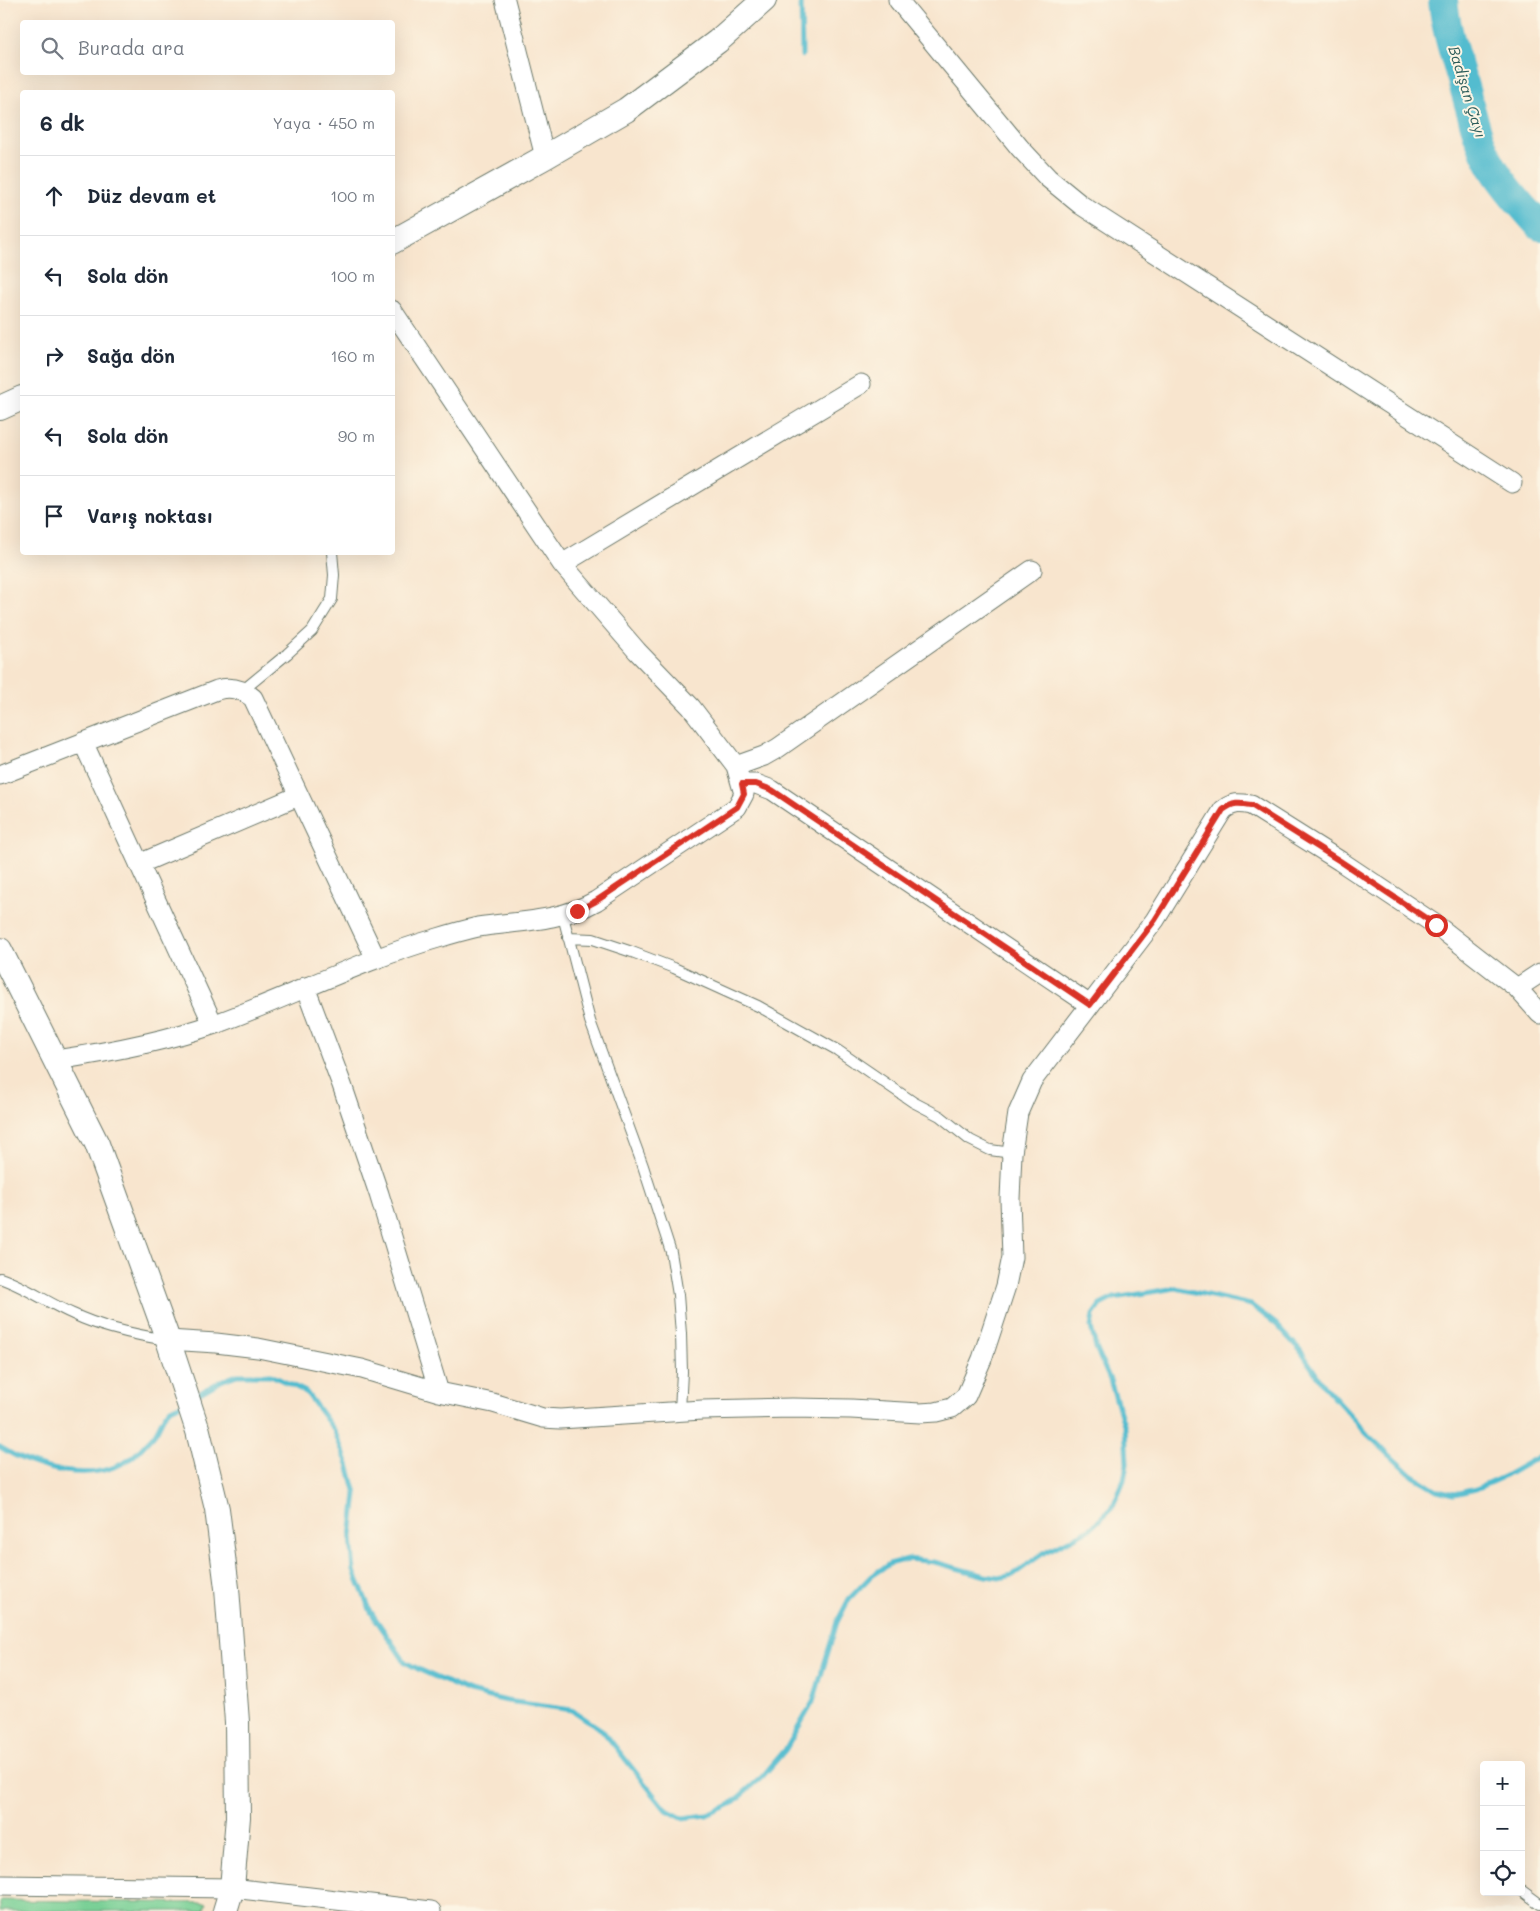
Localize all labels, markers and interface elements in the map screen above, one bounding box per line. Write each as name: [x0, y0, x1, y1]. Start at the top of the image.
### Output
search box: [20, 20, 395, 75]
icon: search: [38, 34, 66, 62]
text: Burada ara: [78, 35, 185, 60]
water label: Badişan Çayı: [1444, 43, 1491, 140]
text: 6 dk: [40, 109, 85, 136]
text: Yaya · 450 m: [273, 112, 375, 133]
icon: ahead: [40, 182, 68, 210]
text: Düz devam et: [87, 183, 216, 208]
text: 100 m: [330, 185, 375, 206]
icon: left: [40, 262, 68, 290]
text: Sola dön: [87, 263, 169, 288]
text: 100 m: [330, 265, 375, 286]
icon: right: [40, 342, 68, 370]
text: Sağa dön: [87, 343, 175, 368]
text: 160 m: [330, 345, 375, 366]
icon: left: [40, 422, 68, 450]
text: Sola dön: [87, 423, 169, 448]
text: 90 m: [338, 425, 375, 446]
icon: arrive: [40, 502, 68, 530]
text: Varış noktası: [87, 503, 213, 528]
route end: [566, 900, 589, 923]
route start: [1425, 914, 1448, 937]
map controls: [1480, 1761, 1525, 1896]
button: +: [1480, 1761, 1525, 1806]
button: −: [1480, 1806, 1525, 1851]
button: locate: [1480, 1851, 1525, 1896]

